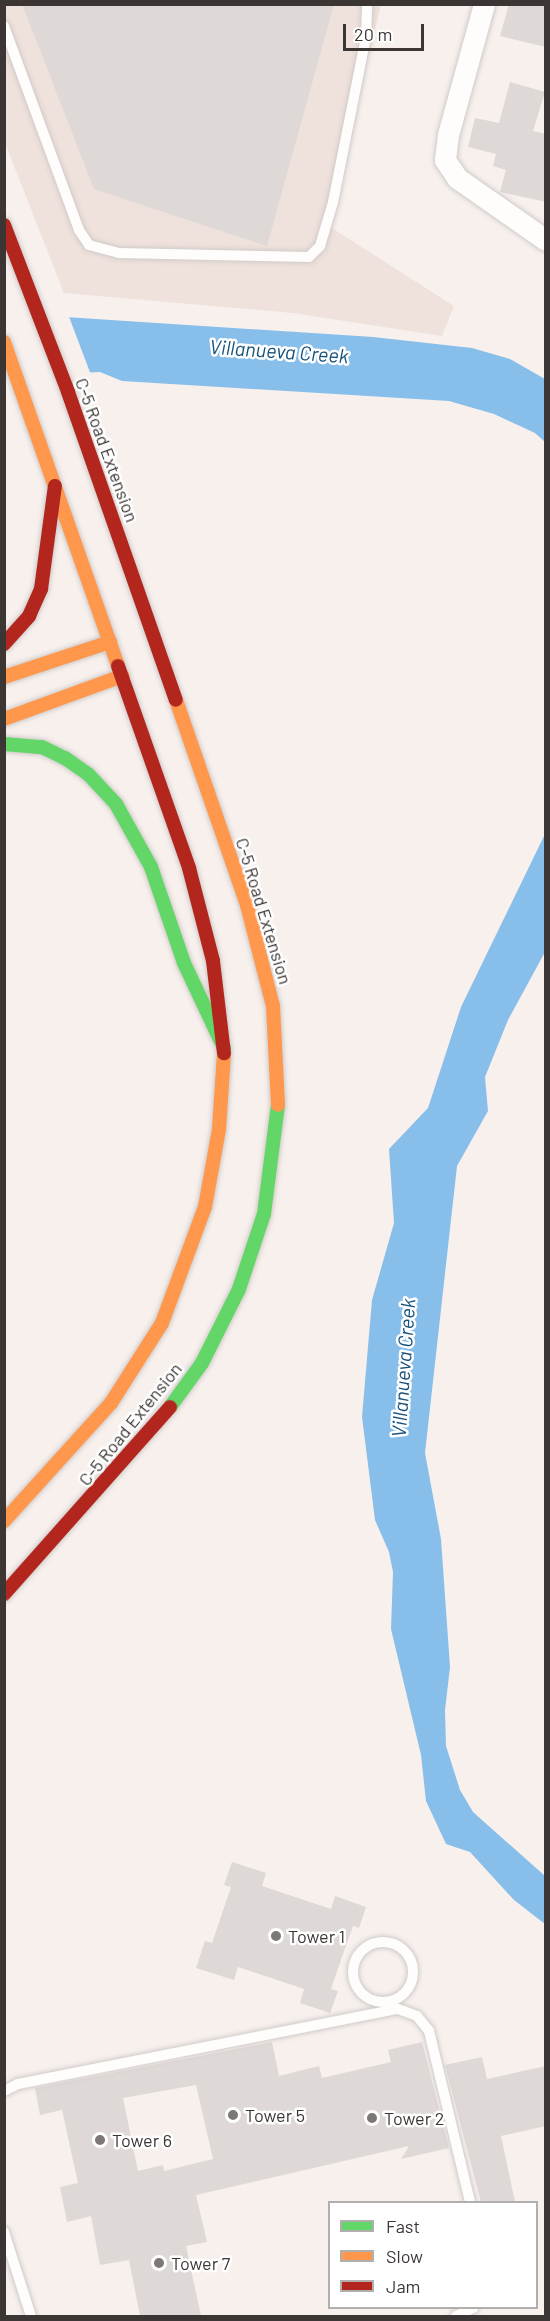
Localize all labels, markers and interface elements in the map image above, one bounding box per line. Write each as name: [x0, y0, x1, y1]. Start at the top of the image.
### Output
scale bar: [346, 12, 427, 50]
text: 20 m: [354, 23, 392, 45]
water label: Villanueva Creek: [209, 334, 349, 368]
street label: C-5 Road Extension: [71, 375, 143, 525]
street label: C-5 Road Extension: [231, 835, 297, 987]
water label: Villanueva Creek: [386, 1298, 420, 1438]
street label: C-5 Road Extension: [74, 1358, 186, 1490]
place label: Tower 1: [288, 1925, 345, 1947]
marker: Tower 1: [269, 1929, 283, 1943]
place label: Tower 5: [245, 2104, 305, 2126]
place label: Tower 2: [384, 2107, 444, 2129]
marker: Tower 5: [226, 2108, 240, 2122]
marker: Tower 2: [365, 2111, 379, 2125]
place label: Tower 6: [112, 2129, 172, 2151]
marker: Tower 6: [93, 2133, 107, 2147]
legend: [328, 2201, 538, 2309]
text: Fast: [386, 2215, 420, 2237]
text: Slow: [386, 2245, 423, 2267]
place label: Tower 7: [171, 2252, 230, 2274]
marker: Tower 7: [152, 2256, 166, 2270]
text: Jam: [386, 2275, 420, 2297]

